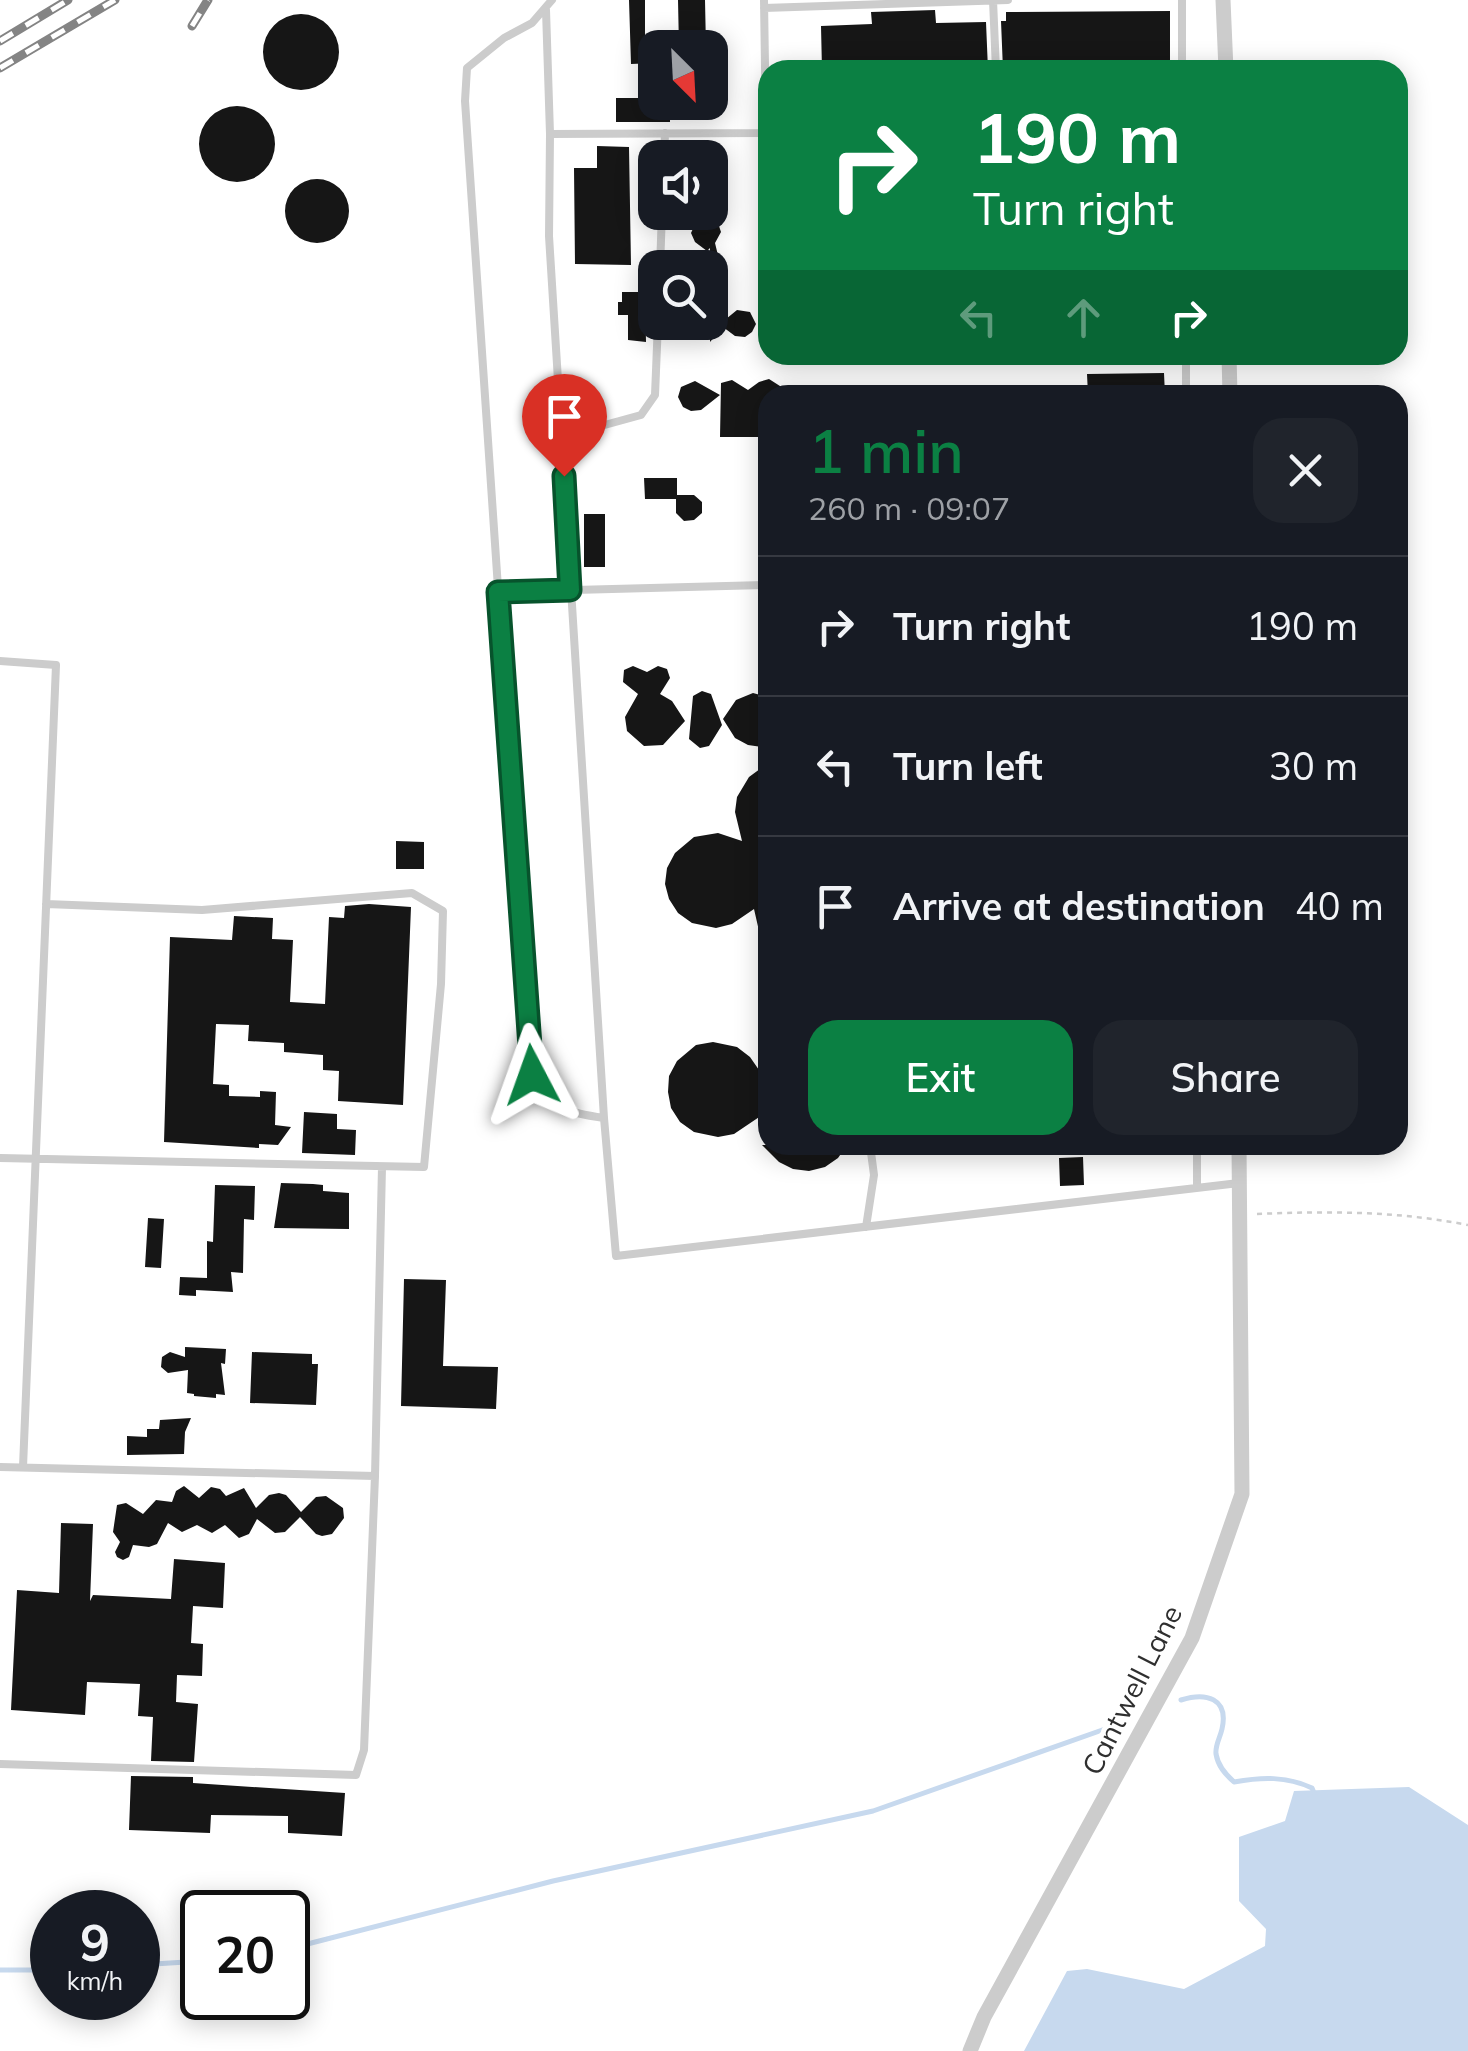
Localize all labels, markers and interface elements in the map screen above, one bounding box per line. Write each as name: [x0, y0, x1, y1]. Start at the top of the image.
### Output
north arrow: [638, 30, 728, 120]
map controls: [638, 30, 728, 340]
text: 190 m: [973, 93, 1181, 181]
icon: right: [808, 100, 938, 230]
button: sound: [638, 140, 728, 230]
text: Turn right: [973, 180, 1174, 236]
button: search: [638, 250, 728, 340]
icon: left: [951, 290, 1006, 345]
icon: ahead: [1056, 290, 1111, 345]
icon: right: [1161, 290, 1216, 345]
pin: [522, 374, 607, 477]
icon: arrive: [537, 389, 592, 444]
text: 1 min: [808, 413, 964, 488]
button: close: [1253, 418, 1358, 523]
text: 260 m · 09:07: [808, 488, 1010, 528]
icon: right: [808, 599, 863, 654]
text: Turn right: [893, 602, 1070, 650]
text: 190 m: [1246, 602, 1358, 650]
icon: left: [808, 739, 863, 794]
text: Turn left: [893, 742, 1043, 790]
text: 30 m: [1269, 742, 1358, 790]
icon: arrive: [808, 879, 863, 934]
text: Arrive at destination: [893, 882, 1265, 930]
text: 40 m: [1295, 882, 1384, 930]
button: Exit: [808, 1020, 1073, 1135]
button: Share: [1093, 1020, 1358, 1135]
position arrow: [480, 1023, 584, 1127]
street label: Cantwell Lane: [1074, 1599, 1189, 1780]
speed limit sign: 20: [180, 1890, 310, 2020]
text: 9: [80, 1911, 110, 1974]
text: km/h: [67, 1965, 123, 1996]

